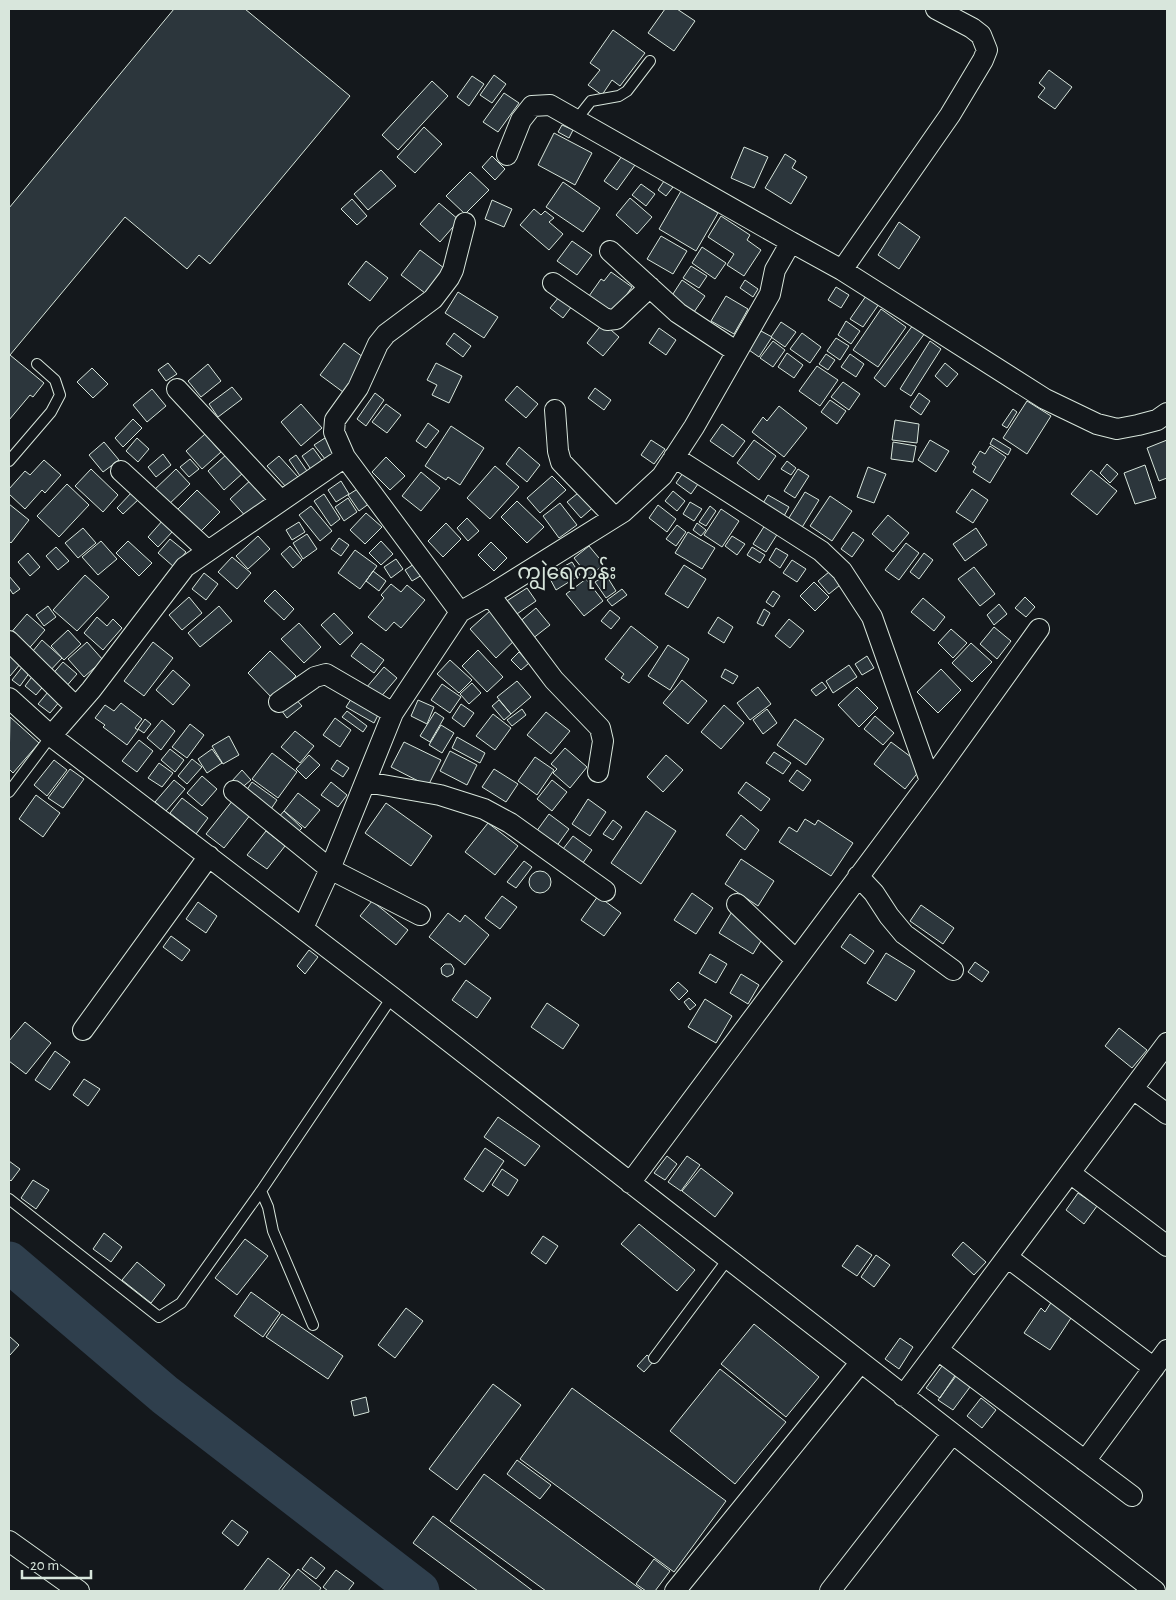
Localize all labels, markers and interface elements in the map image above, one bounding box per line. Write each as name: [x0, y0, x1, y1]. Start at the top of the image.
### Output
district label: ကျွဲရေကုန်း: [517, 556, 617, 591]
scale bar: [22, 1548, 91, 1580]
text: 20 m: [30, 1558, 59, 1573]

